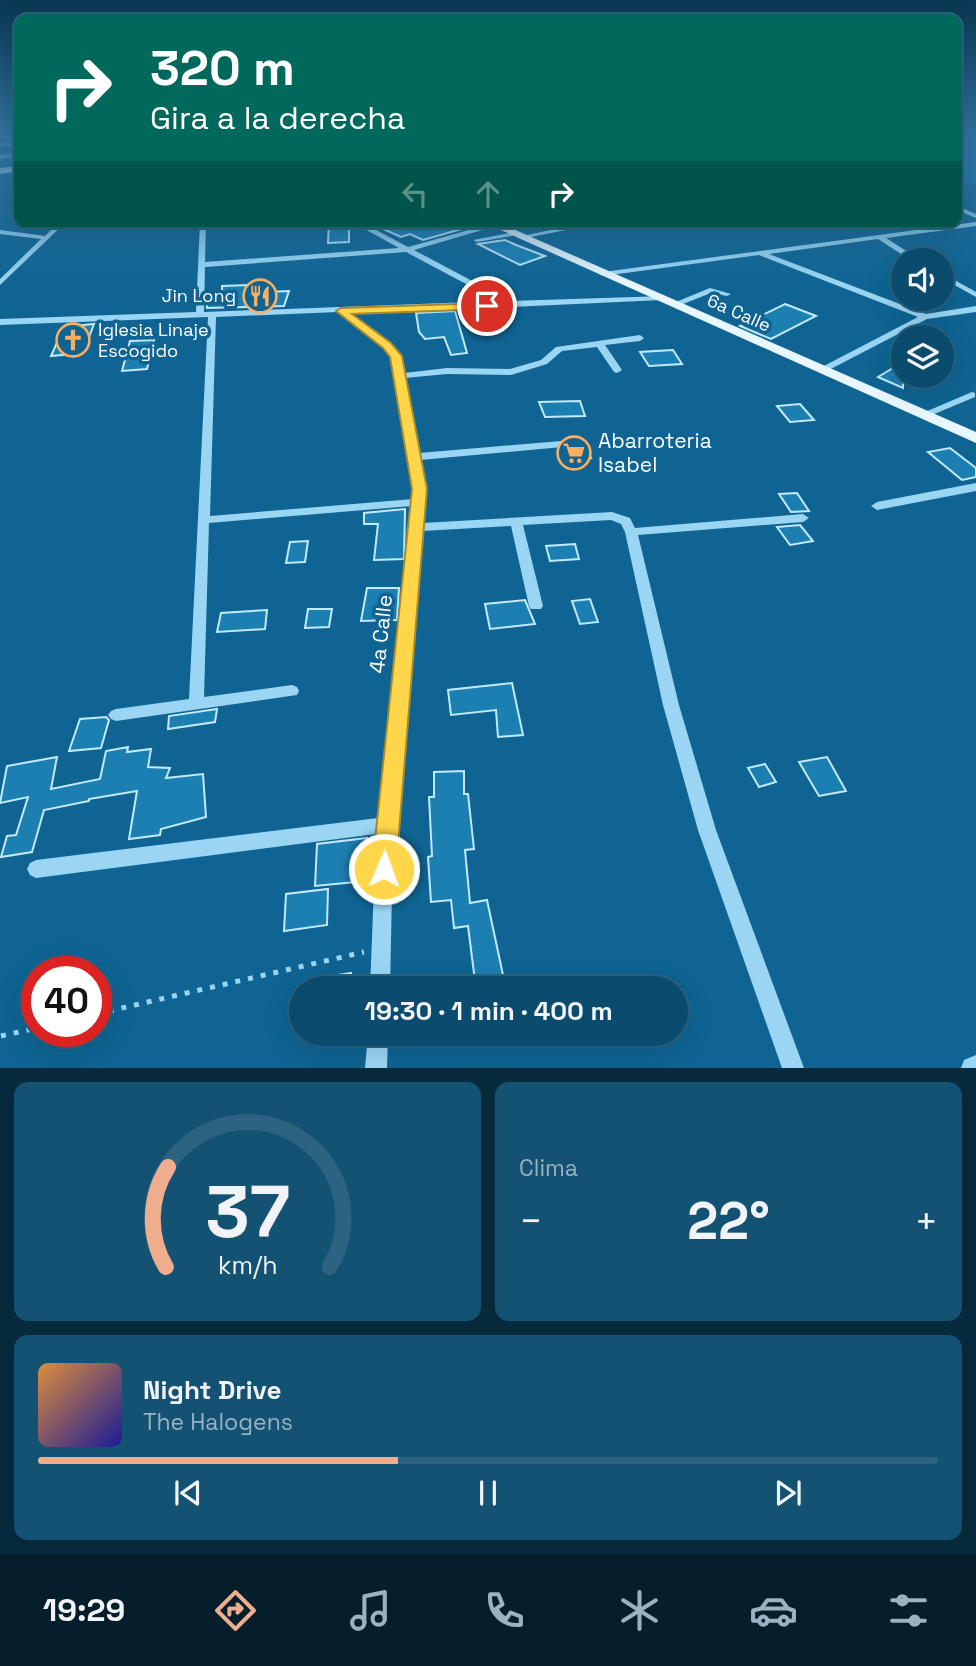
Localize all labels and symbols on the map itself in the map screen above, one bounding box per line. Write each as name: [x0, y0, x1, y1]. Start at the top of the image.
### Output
pin: [457, 276, 517, 336]
restaurant icon: Jin Long: [241, 277, 279, 315]
place label: Jin Long: [162, 284, 236, 307]
street label: 6a Calle: [704, 288, 775, 337]
place label: Iglesia Linaje Escogido: [98, 318, 209, 362]
church icon: Iglesia Linaje Escogido: [54, 321, 92, 359]
place label: Abarroteria Isabel: [598, 427, 712, 478]
supermarket icon: Abarroteria Isabel: [555, 434, 593, 472]
street label: 4a Calle: [363, 593, 398, 675]
position arrow: [347, 832, 421, 906]
speed limit sign: 40: [21, 956, 112, 1047]

